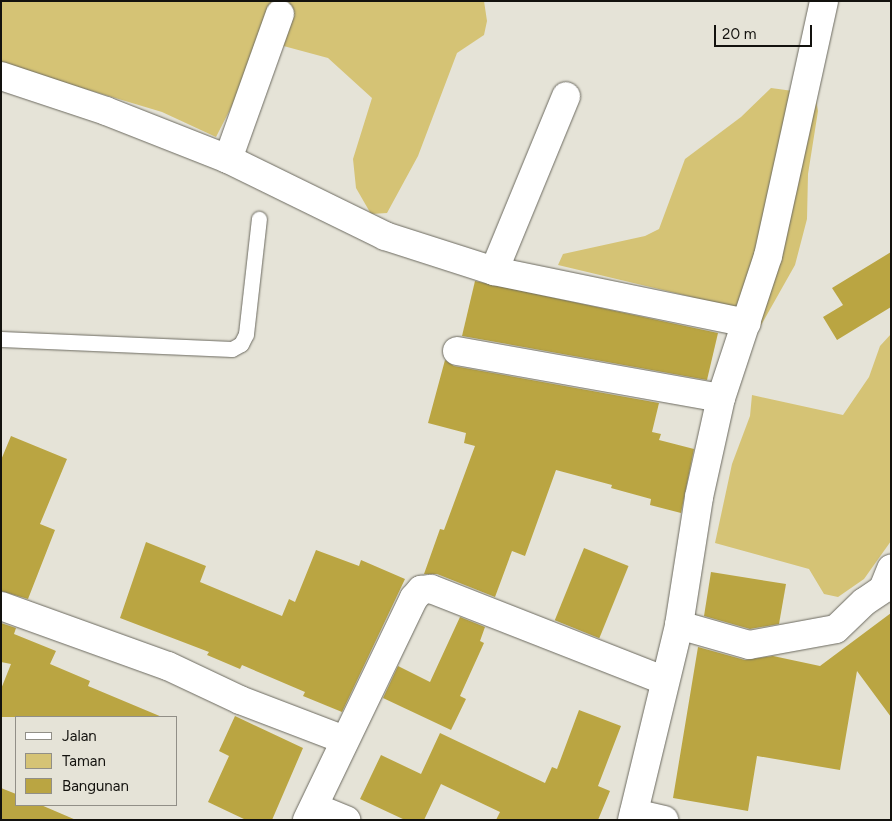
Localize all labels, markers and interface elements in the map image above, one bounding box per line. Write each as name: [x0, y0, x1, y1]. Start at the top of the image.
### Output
scale bar: [717, 15, 814, 47]
text: 20 m: [722, 25, 756, 43]
legend: [15, 716, 178, 806]
text: Jalan: [62, 727, 97, 745]
text: Taman: [62, 752, 106, 770]
text: Bangunan: [62, 777, 129, 795]

